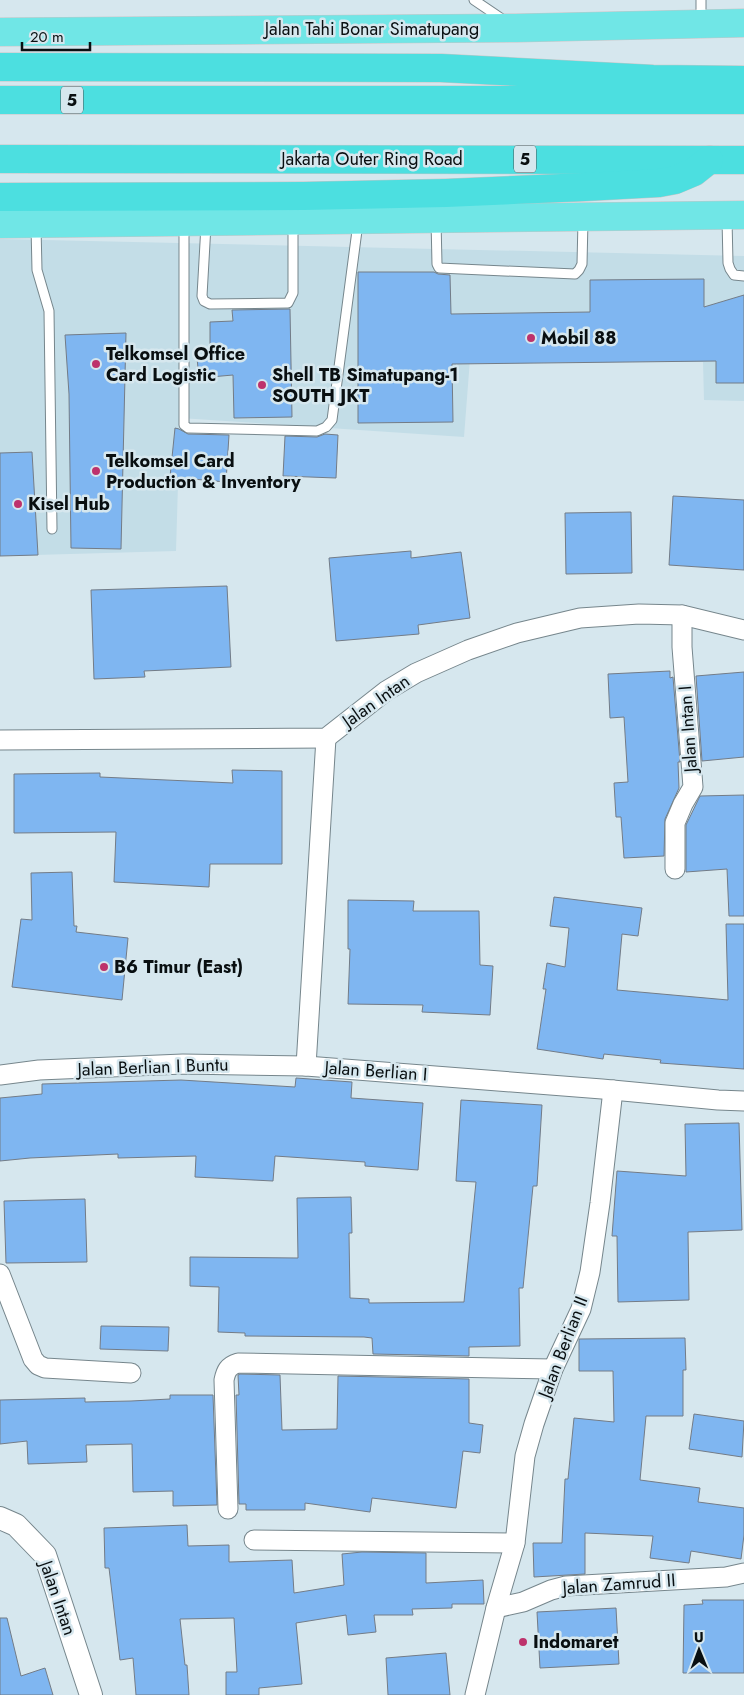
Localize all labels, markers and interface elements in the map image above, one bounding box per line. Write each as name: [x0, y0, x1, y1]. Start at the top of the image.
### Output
street label: Jalan Tahi Bonar Simatupang: [263, 16, 479, 42]
scale bar: [22, 20, 90, 52]
text: 20 m: [30, 26, 64, 48]
road number: 5: [61, 86, 83, 114]
street label: Jakarta Outer Ring Road: [279, 146, 463, 172]
road number: 5: [514, 146, 536, 172]
place label: Mobil 88: [541, 325, 617, 351]
marker: Mobil 88: [525, 332, 537, 344]
place label: Telkomsel Office Card Logistic: [106, 341, 245, 388]
marker: Telkomsel Office Card Logistic: [90, 358, 102, 370]
place label: Shell TB Simatupang-1 SOUTH JKT: [272, 362, 458, 409]
marker: Shell TB Simatupang-1 SOUTH JKT: [256, 379, 268, 391]
place label: Telkomsel Card Production & Inventory: [106, 448, 301, 495]
marker: Telkomsel Card Production & Inventory: [90, 465, 102, 477]
place label: Kisel Hub: [28, 491, 110, 517]
marker: Kisel Hub: [12, 498, 24, 510]
street label: Jalan Intan: [335, 668, 415, 735]
street label: Jalan Intan I: [672, 685, 704, 775]
place label: B6 Timur (East): [114, 954, 243, 980]
marker: B6 Timur (East): [98, 961, 110, 973]
street label: Jalan Berlian I Buntu: [75, 1051, 229, 1083]
street label: Jalan Berlian I: [322, 1054, 428, 1088]
street label: Jalan Berlian II: [531, 1292, 594, 1404]
street label: Jalan Intan: [33, 1556, 83, 1639]
street label: Jalan Zamrud II: [560, 1567, 676, 1601]
north arrow: [674, 1625, 724, 1675]
text: U: [694, 1627, 704, 1647]
place label: Indomaret: [533, 1629, 619, 1655]
marker: Indomaret: [517, 1636, 529, 1648]

